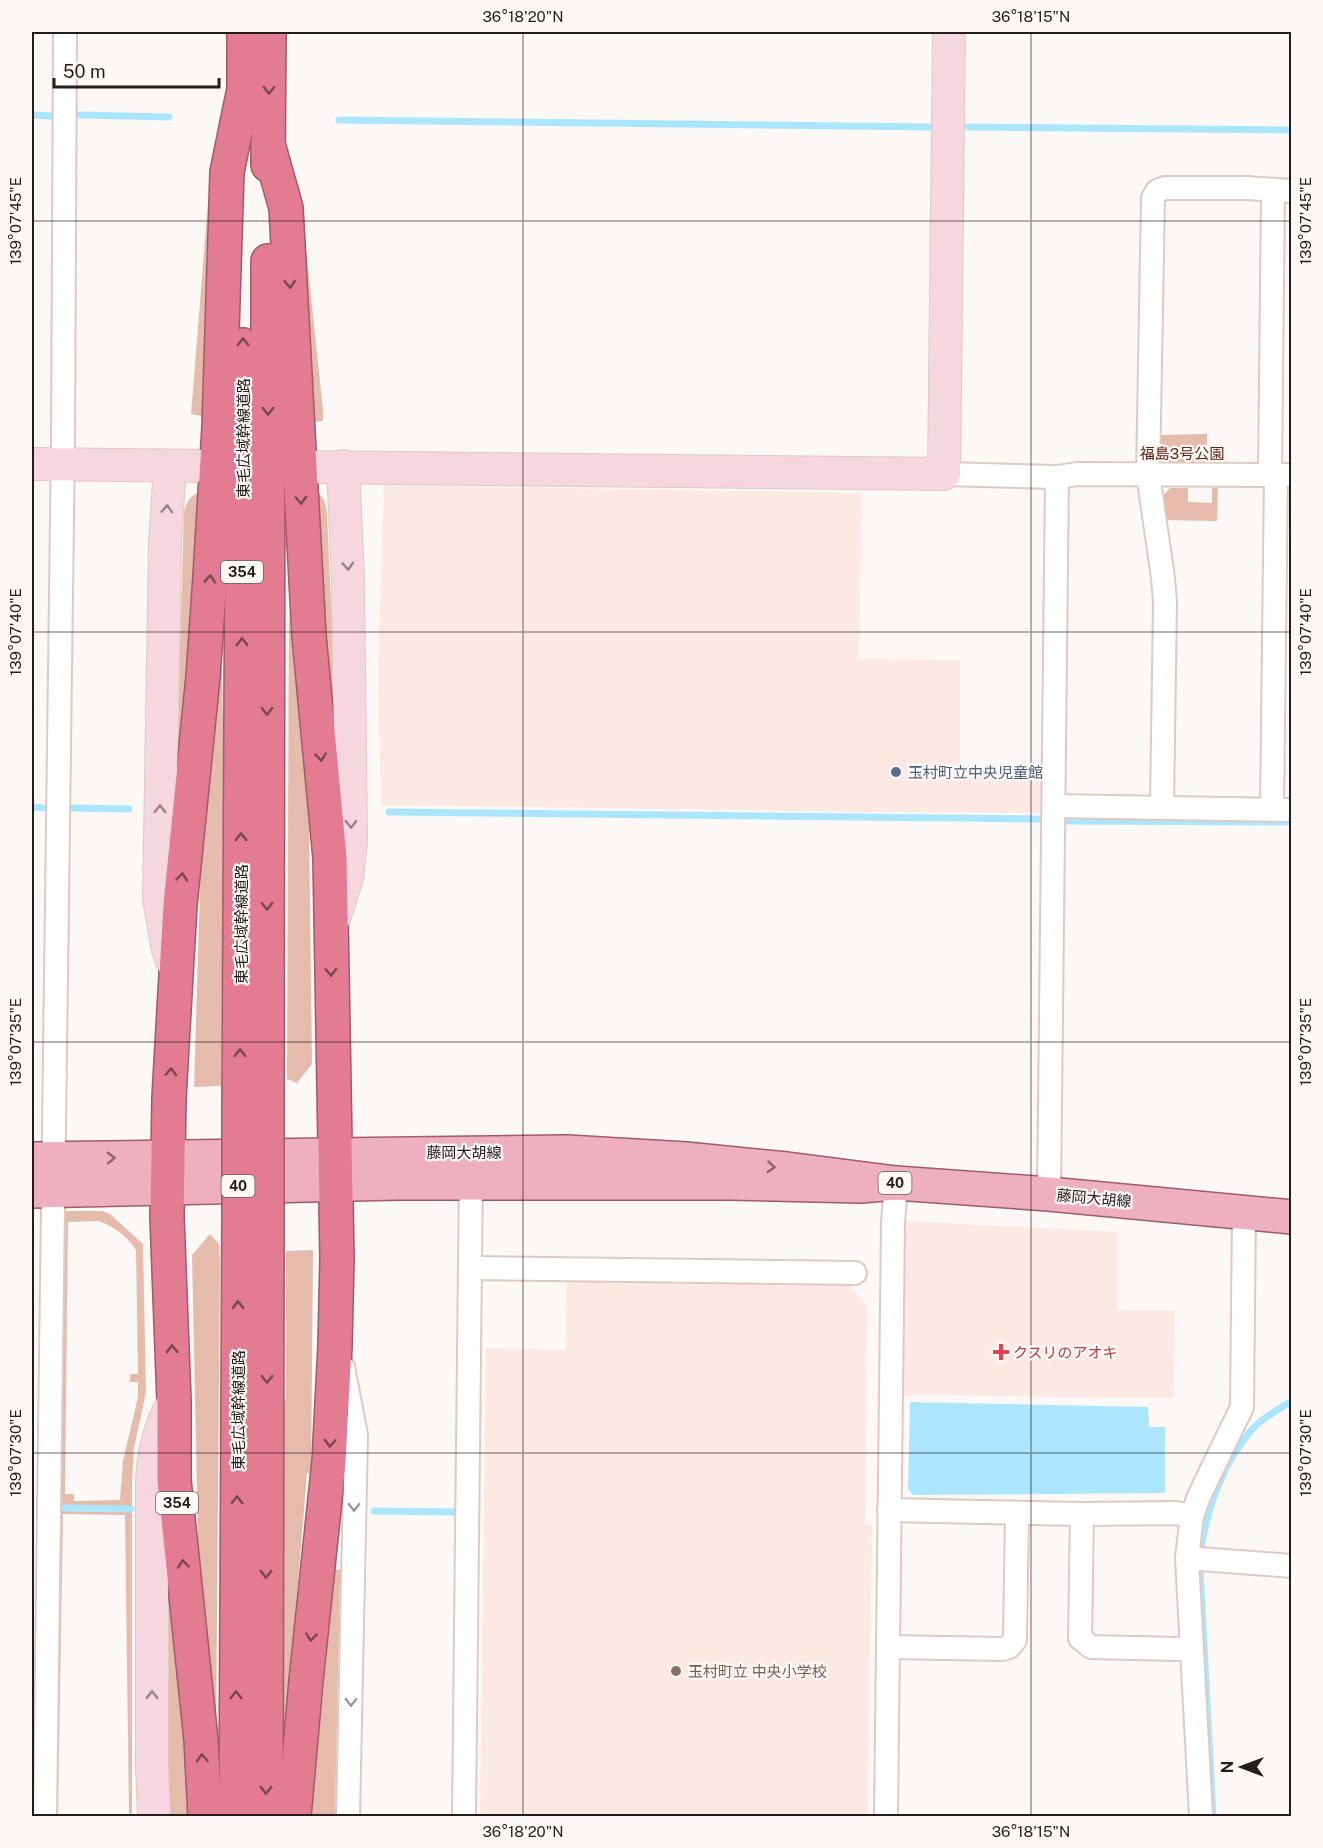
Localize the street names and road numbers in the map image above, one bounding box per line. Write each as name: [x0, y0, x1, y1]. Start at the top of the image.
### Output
street label: 東毛広域幹線道路: [235, 378, 252, 498]
road number: 354: [221, 561, 263, 583]
street label: 東毛広域幹線道路: [233, 864, 250, 984]
street label: 藤岡大胡線: [426, 1144, 502, 1161]
road number: 40: [878, 1172, 912, 1194]
road number: 40: [222, 1175, 254, 1197]
street label: 藤岡大胡線: [1056, 1186, 1132, 1210]
street label: 東毛広域幹線道路: [230, 1350, 247, 1470]
road number: 354: [156, 1492, 198, 1514]

